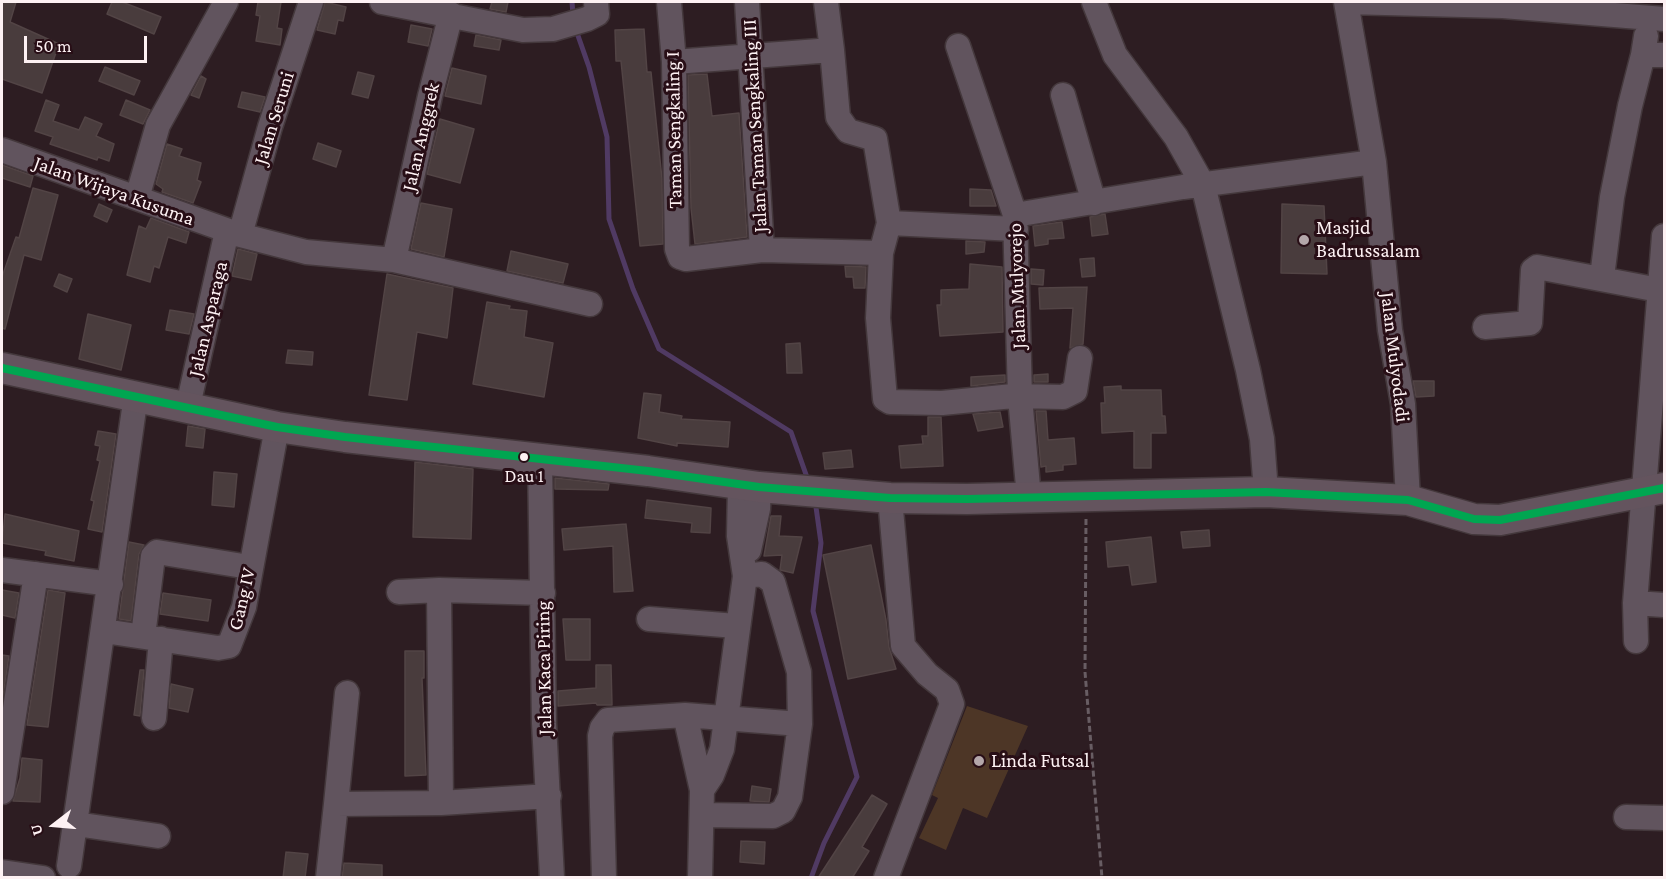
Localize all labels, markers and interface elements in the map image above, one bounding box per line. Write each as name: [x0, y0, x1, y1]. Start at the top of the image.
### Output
street label: Jalan Taman Sengkaling III: [737, 19, 773, 233]
scale bar: [27, 24, 150, 62]
text: 50 m: [35, 36, 72, 56]
street label: Taman Sengkaling I: [661, 51, 687, 209]
street label: Jalan Seruni: [248, 69, 300, 167]
street label: Jalan Anggrek: [397, 80, 445, 194]
street label: Jalan Wijaya Kusuma: [30, 151, 198, 231]
place label: Masjid Badrussalam: [1316, 216, 1420, 263]
street label: Jalan Mulyorejo: [1003, 223, 1031, 349]
marker: Masjid Badrussalam: [1297, 233, 1311, 247]
street label: Jalan Asparaga: [183, 259, 233, 379]
street label: Jalan Mulyodadi: [1375, 290, 1415, 424]
marker: Dau 1: [518, 451, 530, 463]
place label: Dau 1: [504, 465, 544, 487]
street label: Gang IV: [223, 565, 261, 633]
street label: Jalan Kaca Piring: [531, 601, 557, 735]
place label: Linda Futsal: [991, 749, 1089, 773]
marker: Linda Futsal: [972, 754, 986, 768]
north arrow: [24, 795, 84, 855]
text: U: [27, 822, 46, 838]

